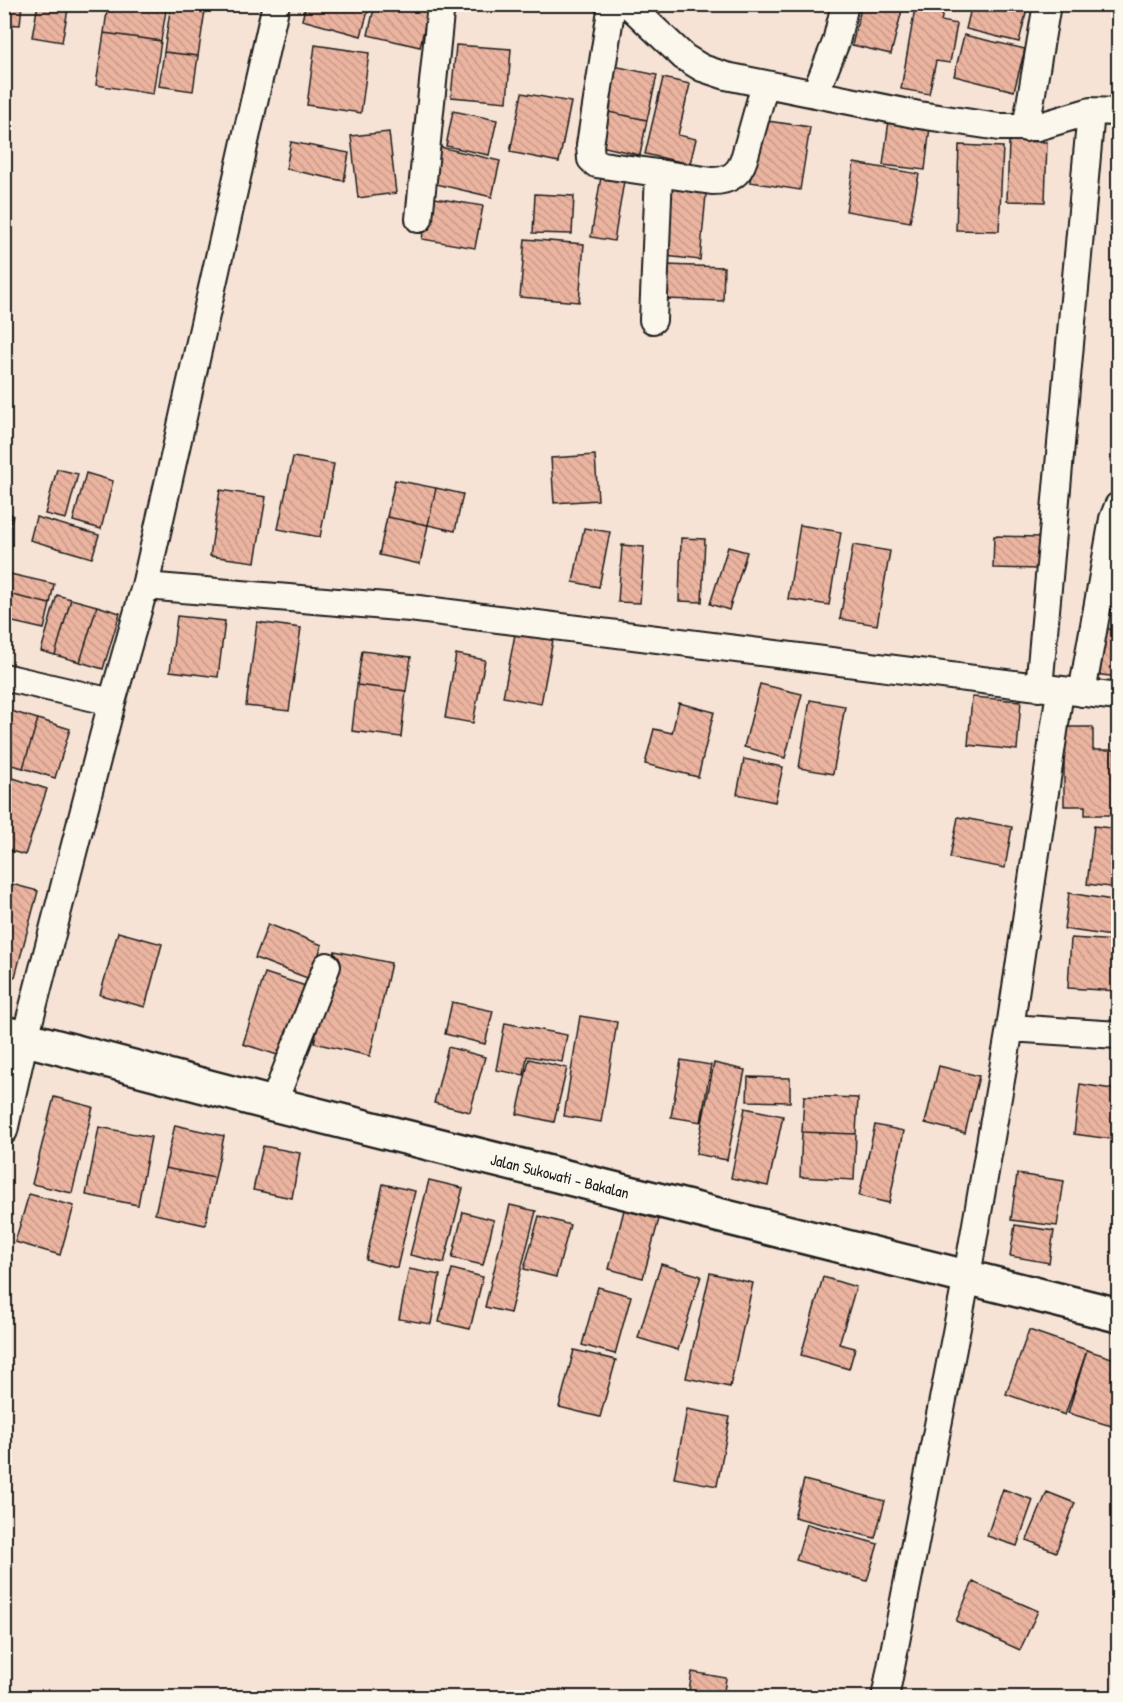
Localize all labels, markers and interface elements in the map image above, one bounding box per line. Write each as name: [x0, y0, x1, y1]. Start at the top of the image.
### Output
street label: Jalan Sukowati - Bakalan: [488, 1148, 632, 1204]

